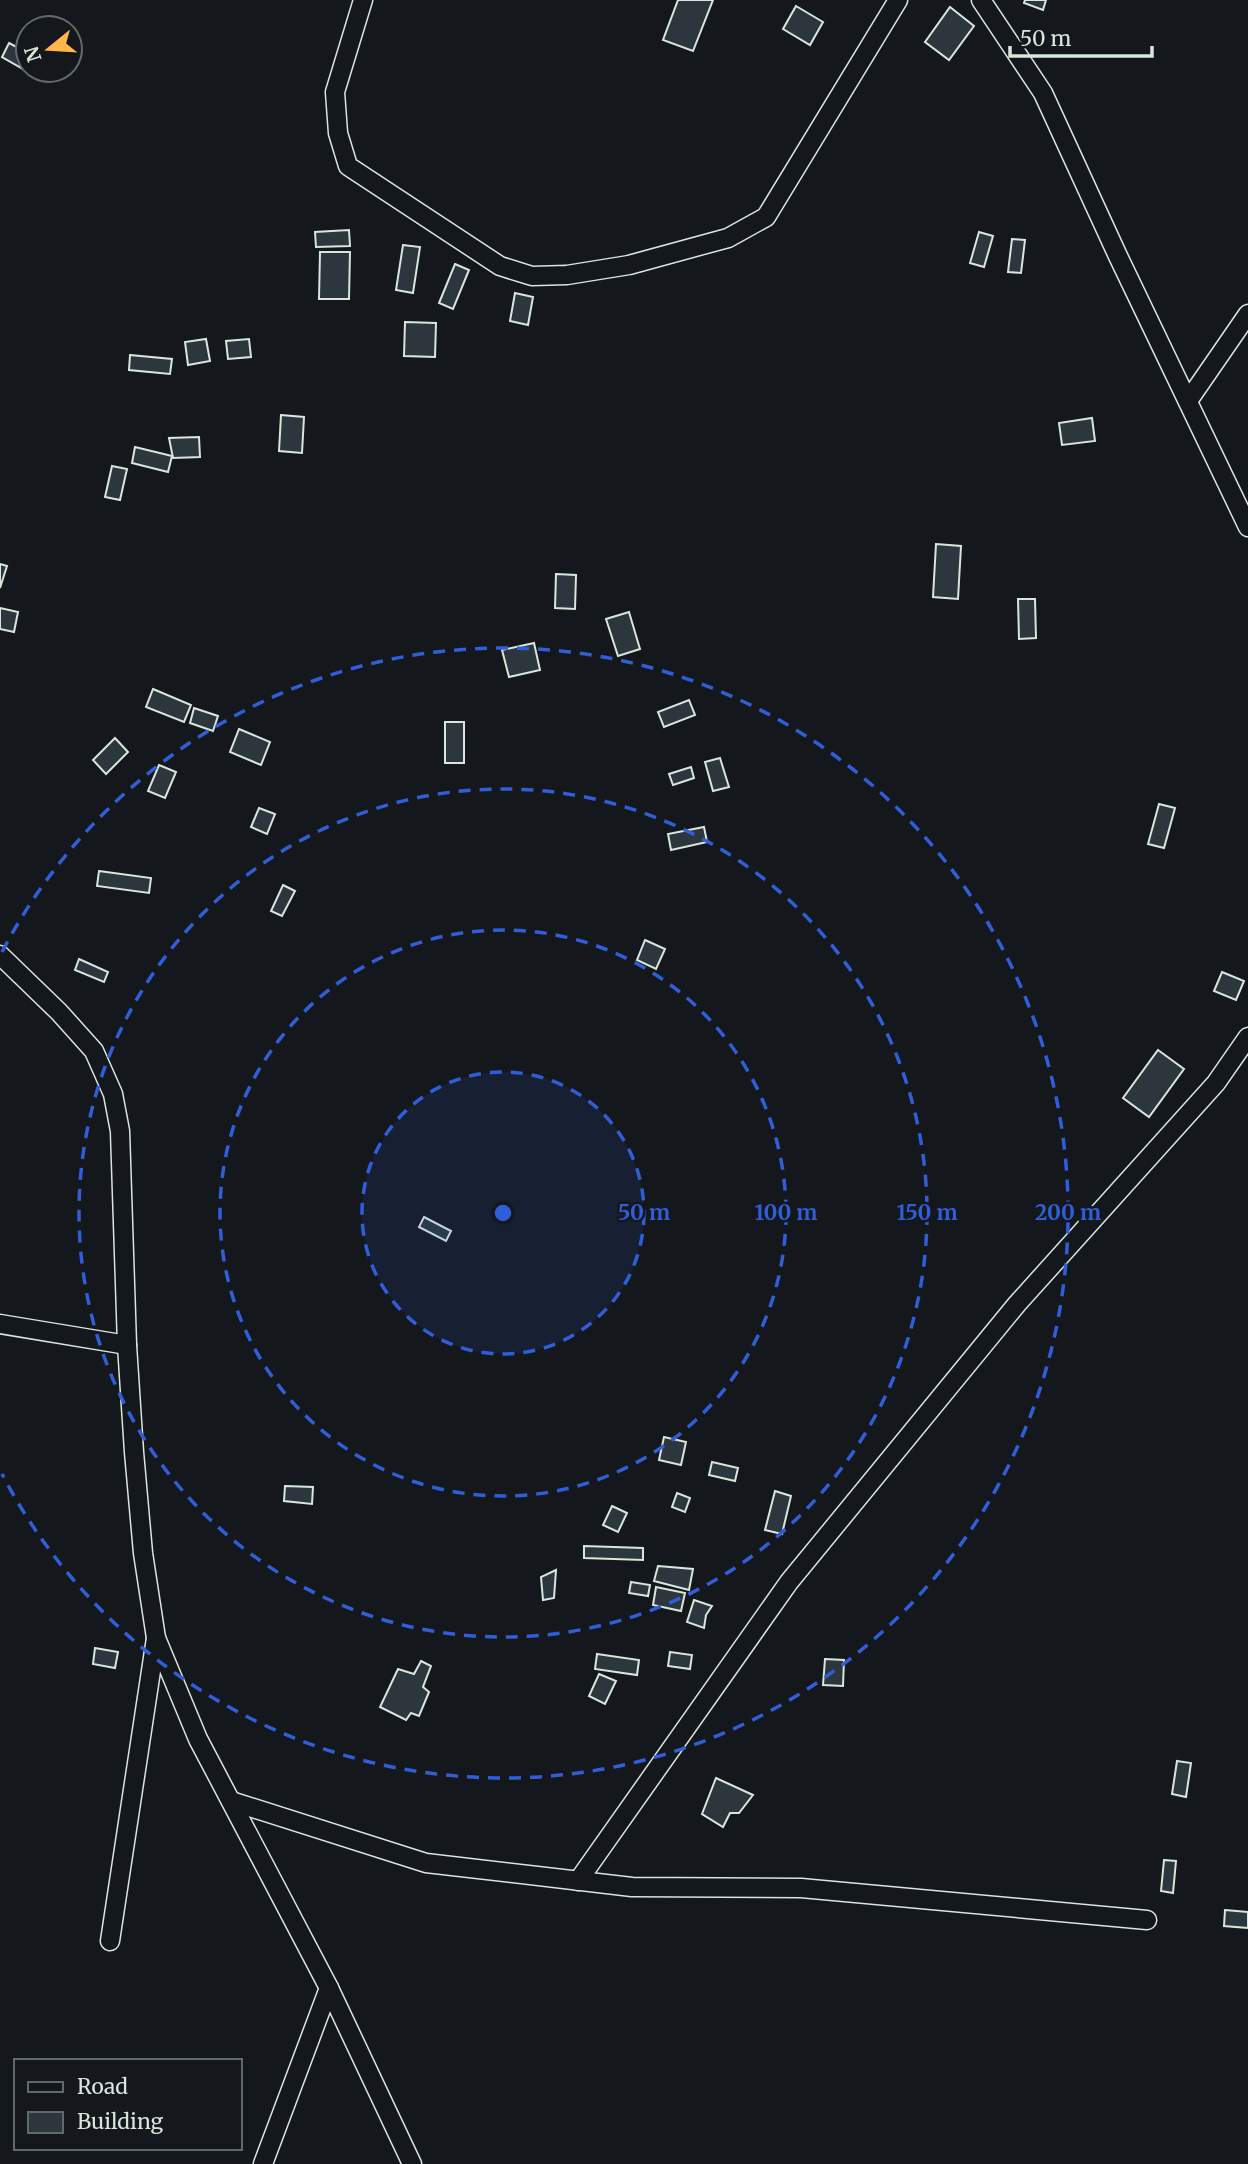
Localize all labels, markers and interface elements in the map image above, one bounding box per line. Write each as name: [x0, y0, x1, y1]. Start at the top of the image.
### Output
north arrow: [14, 14, 84, 84]
scale bar: [1010, 14, 1152, 58]
text: 50 m: [1020, 25, 1071, 52]
text: N: [19, 43, 47, 65]
text: 50 m: [618, 1199, 670, 1226]
text: 100 m: [755, 1199, 817, 1226]
text: 150 m: [896, 1199, 958, 1226]
text: 200 m: [1035, 1199, 1101, 1226]
centre of rings: [491, 1201, 515, 1225]
legend: [14, 2059, 242, 2150]
text: Road: [77, 2073, 128, 2100]
text: Building: [77, 2108, 164, 2135]

